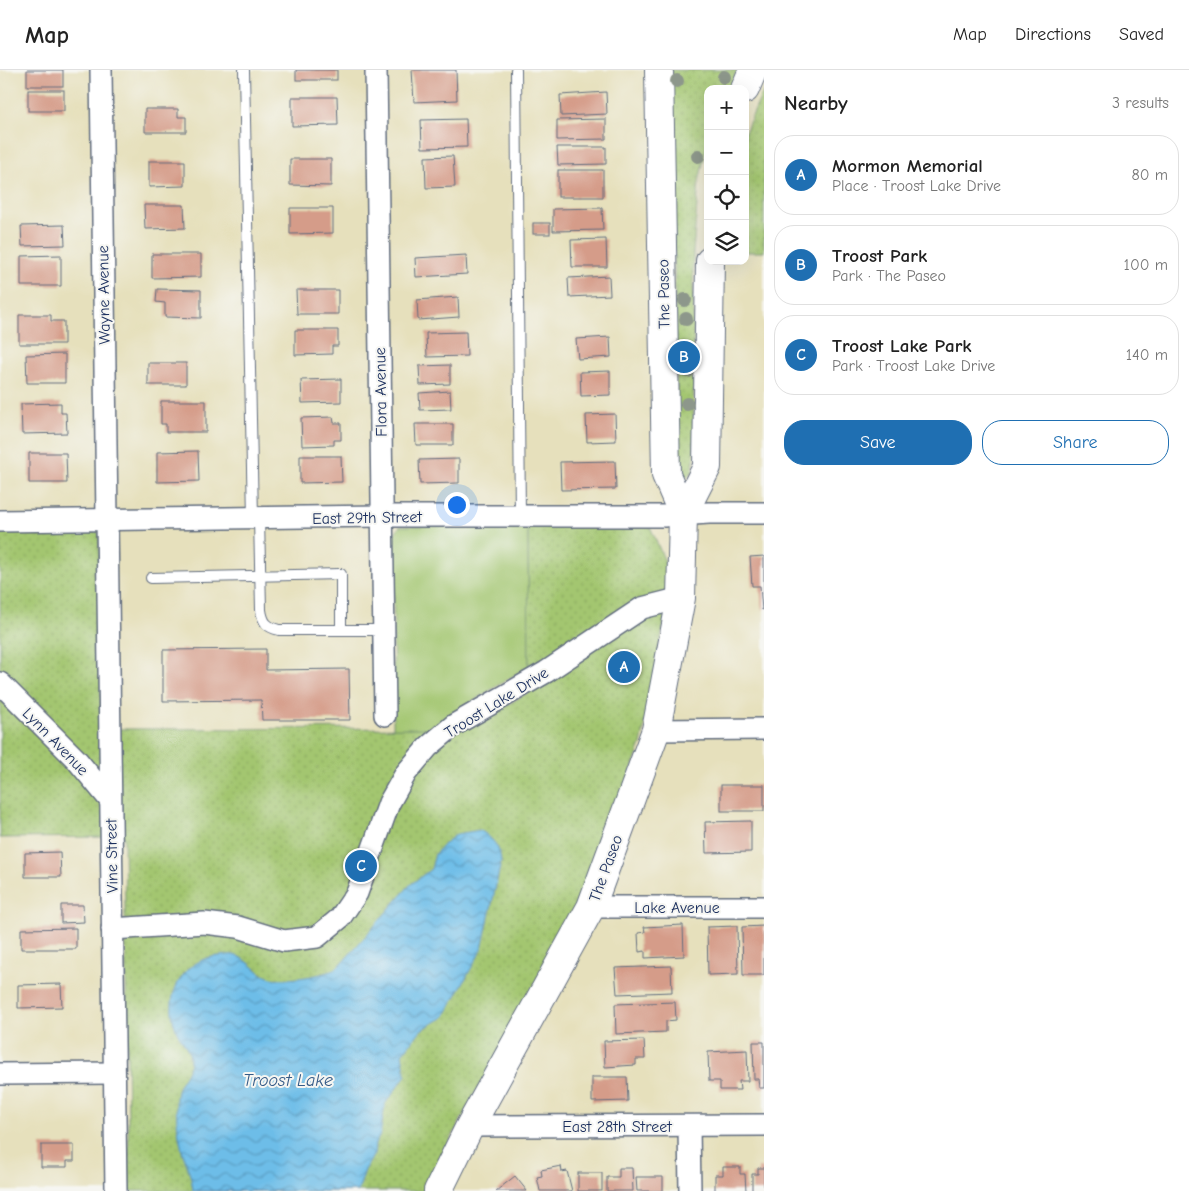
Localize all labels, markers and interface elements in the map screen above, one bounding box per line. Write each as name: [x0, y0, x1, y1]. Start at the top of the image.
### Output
text: Map: [25, 21, 69, 49]
text: Map: [953, 24, 987, 45]
text: Directions: [1015, 24, 1091, 45]
text: Saved: [1119, 24, 1164, 45]
map controls: [704, 85, 749, 265]
button: +: [704, 85, 749, 130]
text: Nearby: [784, 91, 848, 115]
text: 3 results: [1112, 94, 1169, 112]
button: −: [704, 130, 749, 175]
text: Mormon Memorial: [832, 155, 983, 177]
text: A: [797, 166, 805, 184]
text: 80 m: [1131, 166, 1168, 184]
button: locate: [704, 175, 749, 220]
text: Place · Troost Lake Drive: [832, 177, 1001, 195]
button: layers: [704, 220, 749, 265]
street label: Wayne Avenue: [94, 245, 114, 345]
text: Troost Park: [832, 245, 927, 267]
text: B: [796, 256, 806, 274]
text: 100 m: [1124, 256, 1168, 274]
street label: The Paseo: [654, 259, 674, 329]
text: Park · The Paseo: [832, 267, 946, 285]
text: Troost Lake Park: [832, 335, 972, 357]
pin: B: [668, 338, 700, 376]
text: C: [796, 346, 806, 364]
text: 140 m: [1126, 346, 1168, 364]
street label: Flora Avenue: [371, 347, 391, 437]
text: Park · Troost Lake Drive: [832, 357, 995, 375]
button: Save: [784, 420, 972, 465]
button: Share: [982, 420, 1169, 465]
your location: [444, 492, 470, 518]
street label: East 29th Street: [312, 508, 423, 528]
pin: A: [608, 648, 640, 686]
street label: Troost Lake Drive: [441, 664, 552, 742]
street label: Lynn Avenue: [19, 704, 92, 779]
street label: Vine Street: [102, 818, 122, 893]
street label: The Paseo: [586, 832, 626, 904]
pin: C: [345, 847, 377, 885]
street label: Lake Avenue: [634, 899, 720, 917]
water label: Troost Lake: [243, 1070, 333, 1091]
street label: East 28th Street: [562, 1118, 672, 1136]

